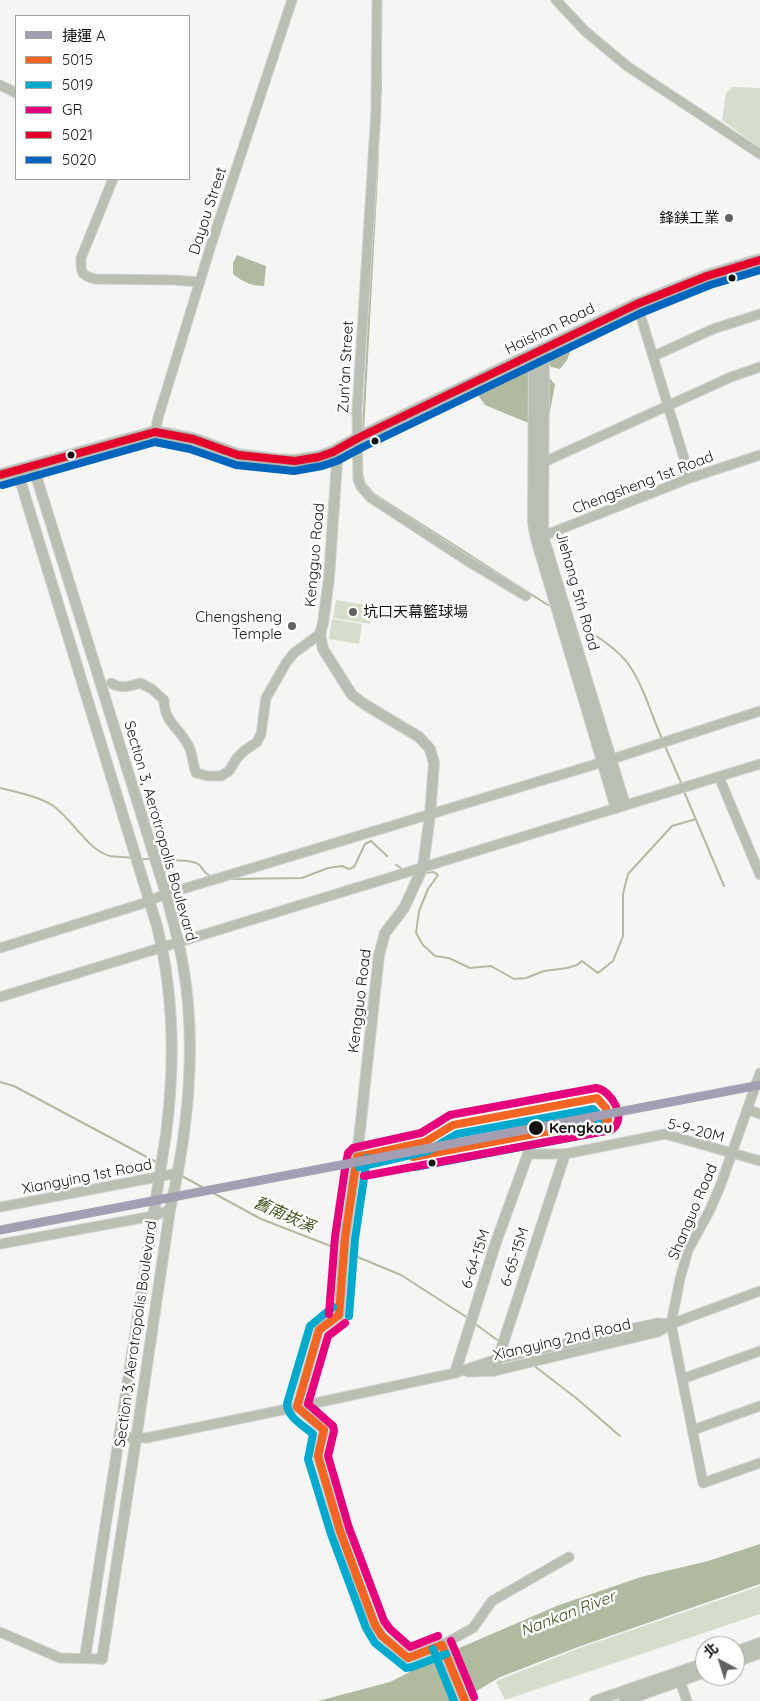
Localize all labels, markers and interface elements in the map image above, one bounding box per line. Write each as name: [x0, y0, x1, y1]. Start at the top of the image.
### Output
legend: [15, 15, 190, 180]
text: 捷運 A: [62, 26, 106, 45]
text: 5015: [62, 50, 93, 69]
text: 5019: [62, 75, 93, 94]
text: GR: [62, 100, 82, 119]
text: 5021: [62, 125, 93, 144]
text: 5020: [62, 150, 96, 169]
street label: Dayou Street: [185, 165, 231, 257]
place label: 鋒鎂工業: [659, 209, 719, 227]
marker: 鋒鎂工業: [723, 212, 735, 224]
unlabelled marker: [727, 273, 737, 283]
street label: Haishan Road: [502, 299, 598, 359]
street label: Zun'an Street: [335, 320, 357, 414]
unlabelled marker: [370, 436, 380, 446]
street label: Chengsheng 1st Road: [570, 448, 716, 518]
unlabelled marker: [66, 450, 76, 460]
street label: Kengguo Road: [301, 502, 329, 608]
street label: Jiehang 5th Road: [551, 529, 603, 653]
place label: 坑口天幕籃球場: [363, 603, 468, 621]
marker: 坑口天幕籃球場: [347, 606, 359, 618]
place label: Chengsheng Temple: [195, 608, 282, 643]
marker: Chengsheng Temple: [286, 620, 298, 632]
street label: Section 3, Aerotropolis Boulevard: [120, 719, 200, 943]
street label: Kengguo Road: [345, 948, 375, 1054]
street label: 5-9-20M: [666, 1115, 726, 1147]
marker: Kengkou: [527, 1119, 545, 1137]
place label: Kengkou: [549, 1119, 612, 1137]
street label: Xiangying 1st Road: [20, 1156, 154, 1198]
unlabelled marker: [427, 1158, 437, 1168]
street label: Shanguo Road: [665, 1161, 721, 1263]
water label: 舊南崁溪: [251, 1193, 317, 1237]
street label: Section 3, Aerotropolis Boulevard: [111, 1220, 161, 1448]
street label: 6-65-15M: [497, 1225, 533, 1289]
street label: 6-64-15M: [458, 1227, 494, 1291]
street label: Xiangying 2nd Road: [491, 1315, 633, 1365]
water label: Nankan River: [518, 1587, 618, 1641]
north arrow: [695, 1636, 745, 1686]
text: 北: [700, 1639, 722, 1662]

